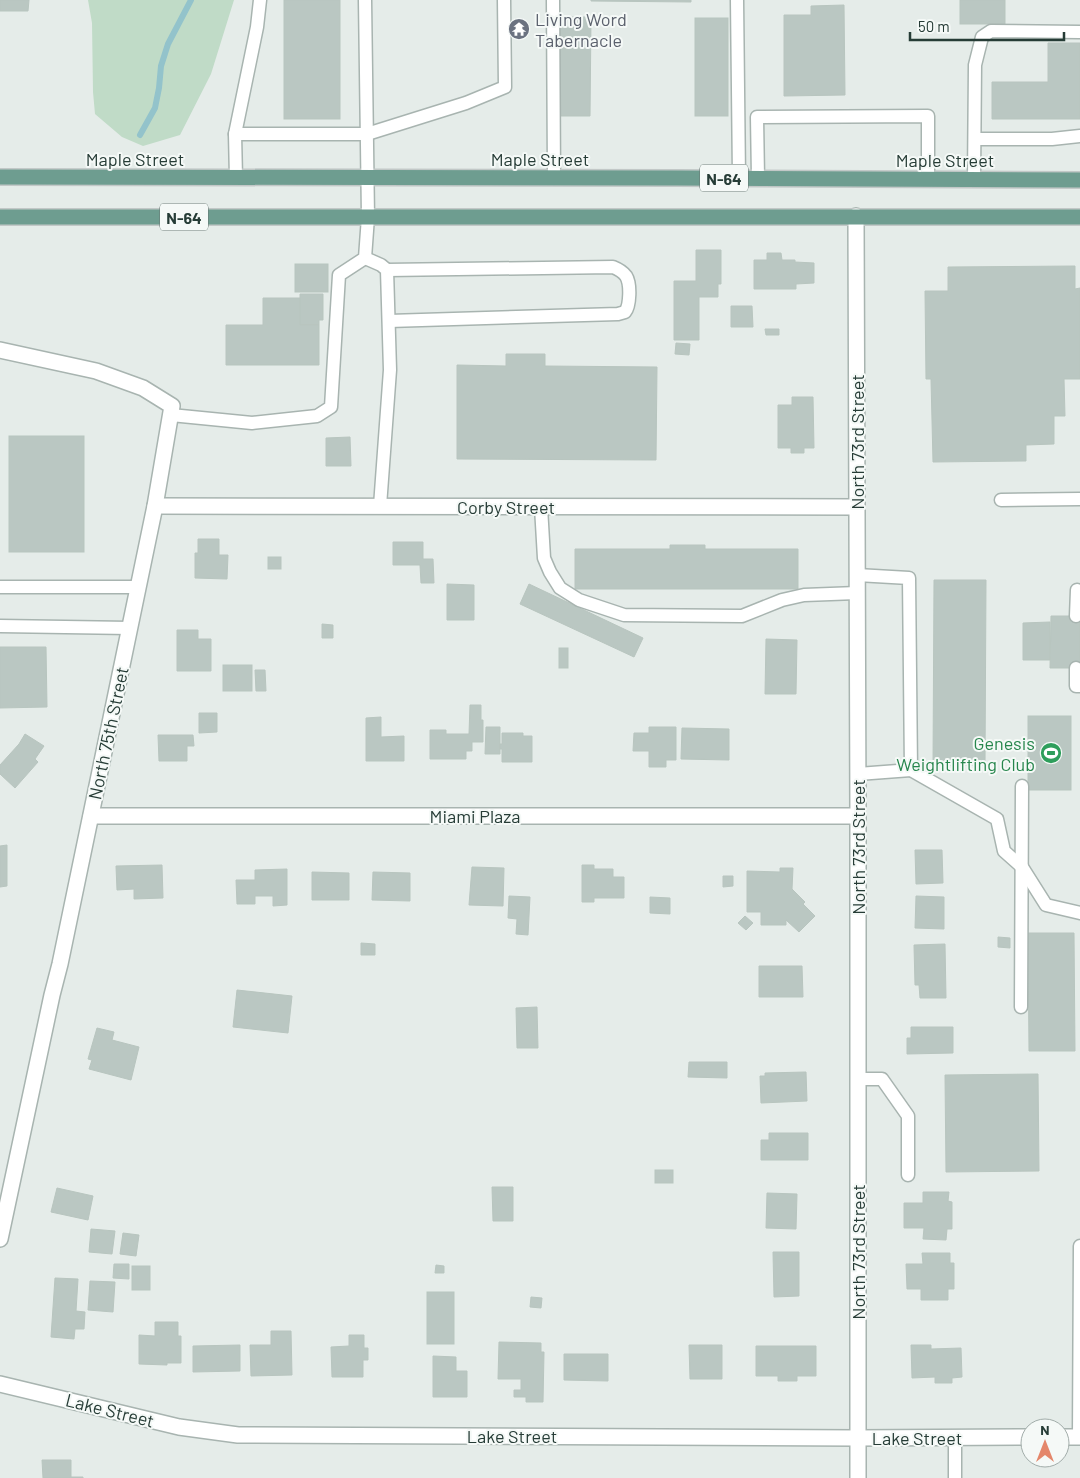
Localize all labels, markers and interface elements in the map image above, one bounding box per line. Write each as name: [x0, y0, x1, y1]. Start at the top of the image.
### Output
place label: Living Word Tabernacle: [535, 8, 627, 51]
scale bar: [910, 10, 1064, 42]
temple icon: Living Word Tabernacle: [507, 17, 531, 41]
text: 50 m: [918, 17, 950, 35]
street label: Maple Street: [86, 148, 184, 170]
street label: Maple Street: [491, 148, 589, 170]
street label: Maple Street: [896, 149, 994, 171]
road number: N-64: [700, 164, 748, 192]
road number: N-64: [160, 203, 208, 230]
street label: North 73rd Street: [846, 374, 868, 510]
street label: Corby Street: [457, 496, 555, 518]
street label: North 75th Street: [83, 664, 133, 802]
place label: Genesis Weightlifting Club: [896, 732, 1035, 775]
sports icon: Genesis Weightlifting Club: [1039, 741, 1063, 765]
street label: North 73rd Street: [847, 779, 869, 915]
street label: Miami Plaza: [430, 805, 520, 827]
street label: North 73rd Street: [847, 1184, 869, 1320]
street label: Lake Street: [63, 1388, 157, 1432]
north arrow: [1020, 1418, 1070, 1468]
text: N: [1040, 1421, 1050, 1438]
street label: Lake Street: [467, 1425, 557, 1447]
street label: Lake Street: [872, 1427, 962, 1449]

